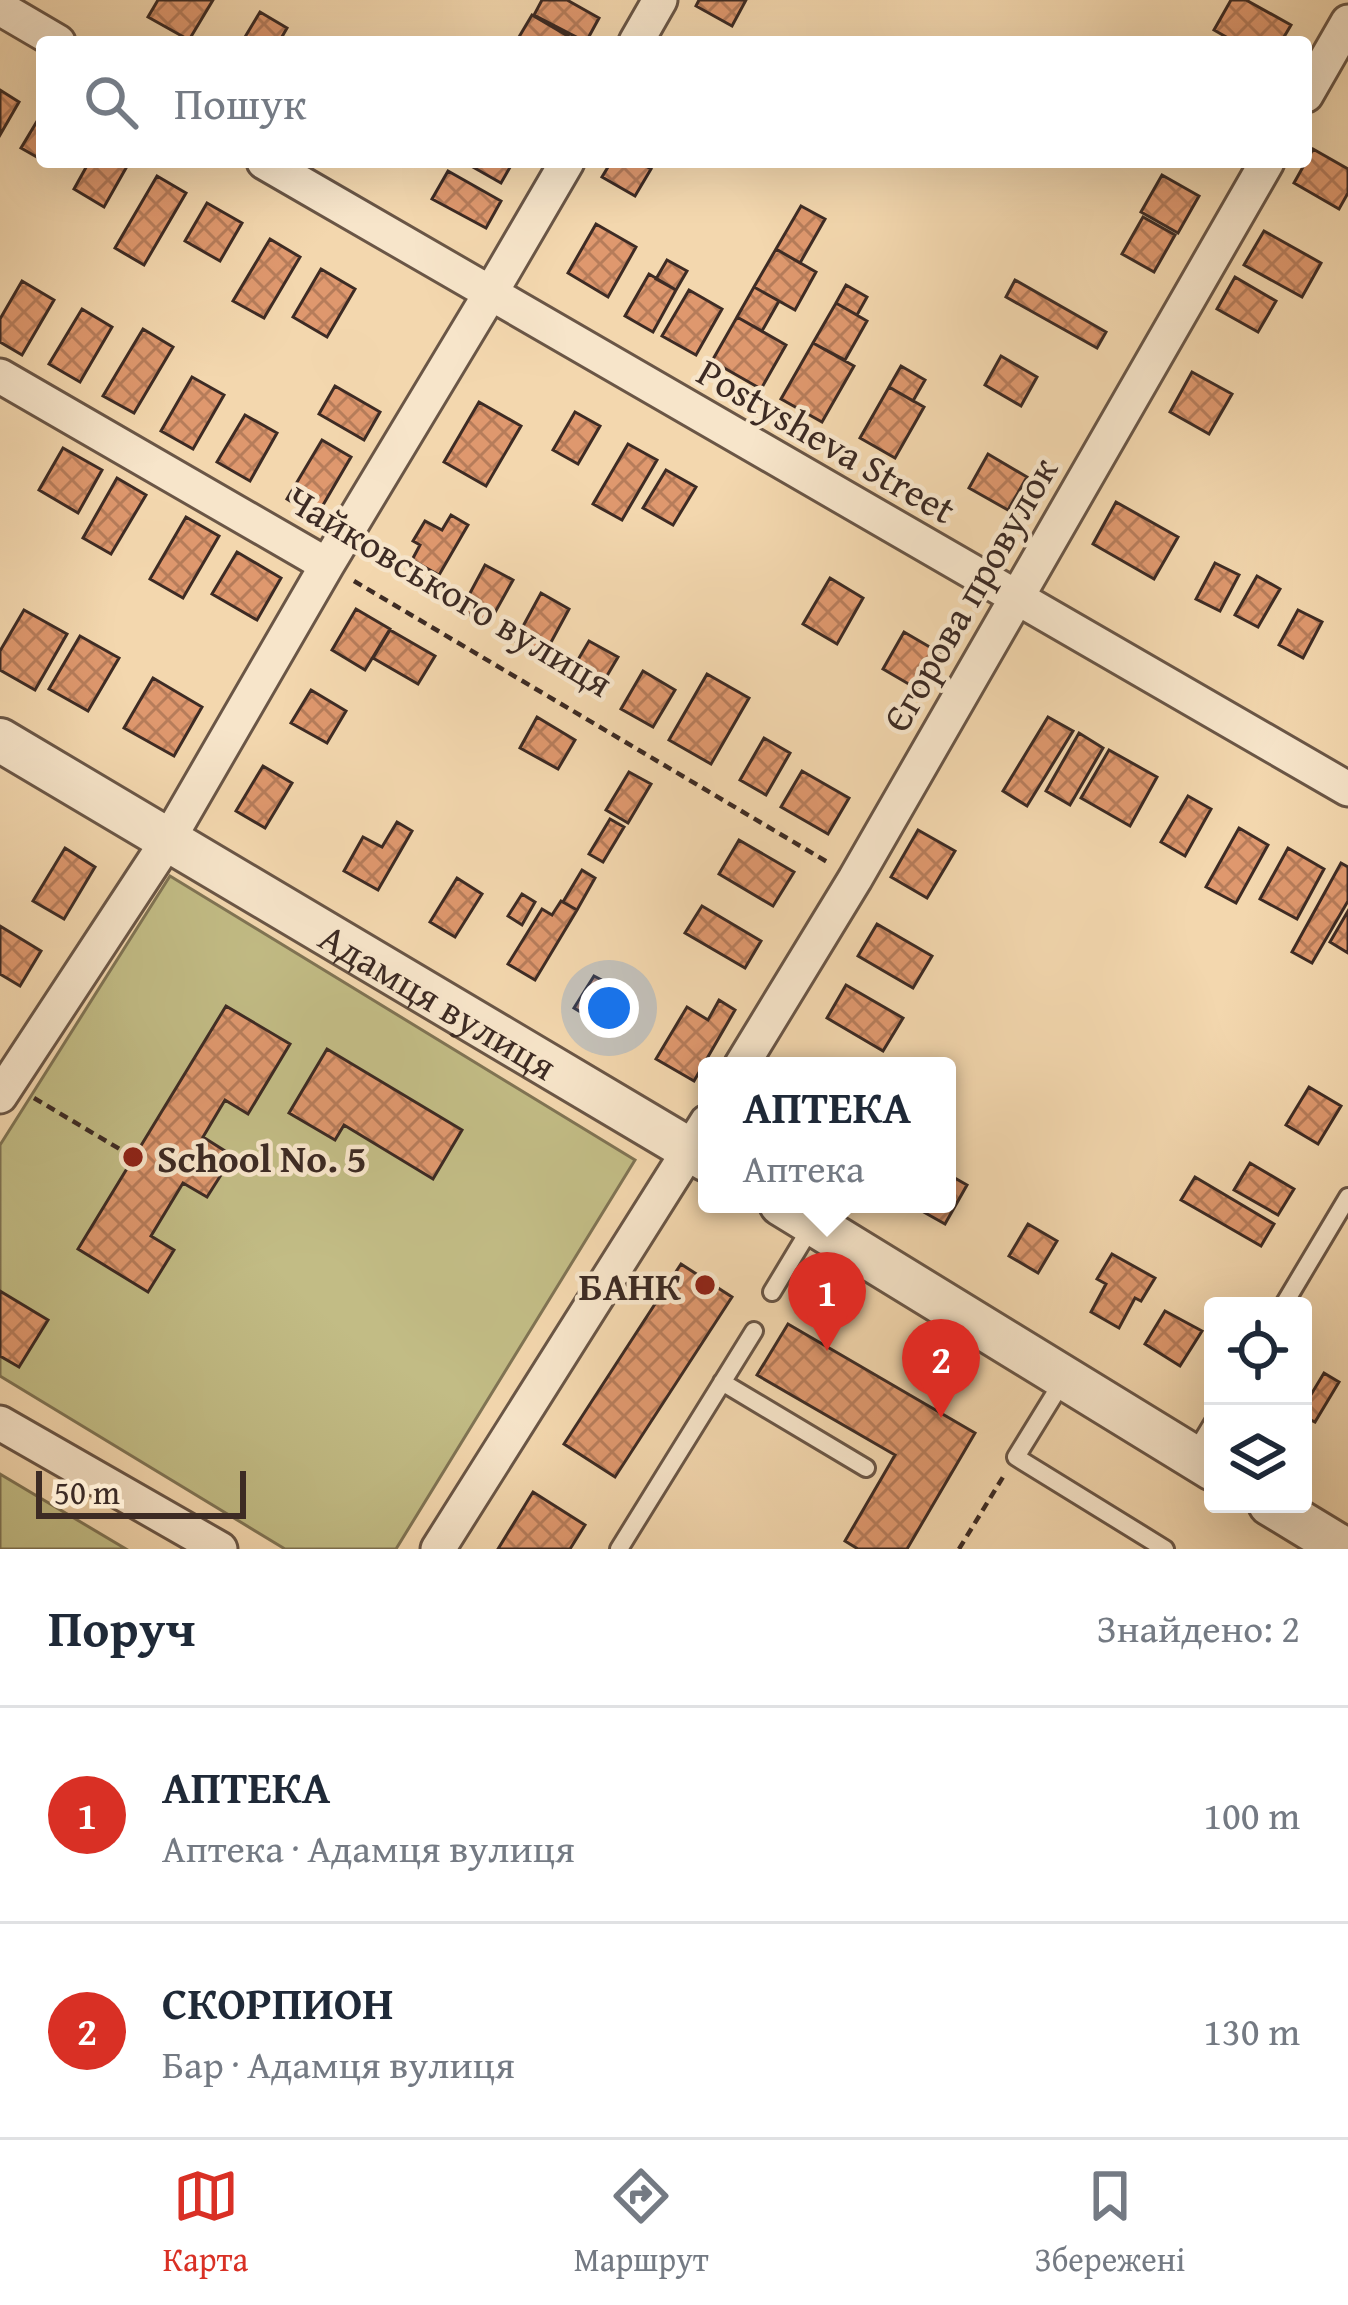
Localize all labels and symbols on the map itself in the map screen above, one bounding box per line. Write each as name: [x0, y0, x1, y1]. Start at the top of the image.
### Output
street label: Postysheva Street: [687, 343, 967, 537]
street label: Єгорова провулок: [867, 446, 1071, 742]
street label: Чайковського вулиця: [276, 470, 624, 710]
street label: Адамця вулиця: [309, 908, 568, 1093]
your location: [579, 978, 639, 1038]
place label: School No. 5: [157, 1129, 367, 1186]
marker: School No. 5: [120, 1144, 146, 1170]
pin: 1: [788, 1252, 866, 1351]
place label: БАНК: [579, 1257, 681, 1314]
marker: БАНК: [692, 1272, 718, 1298]
pin: 2: [902, 1319, 980, 1418]
scale bar: [36, 1465, 246, 1518]

